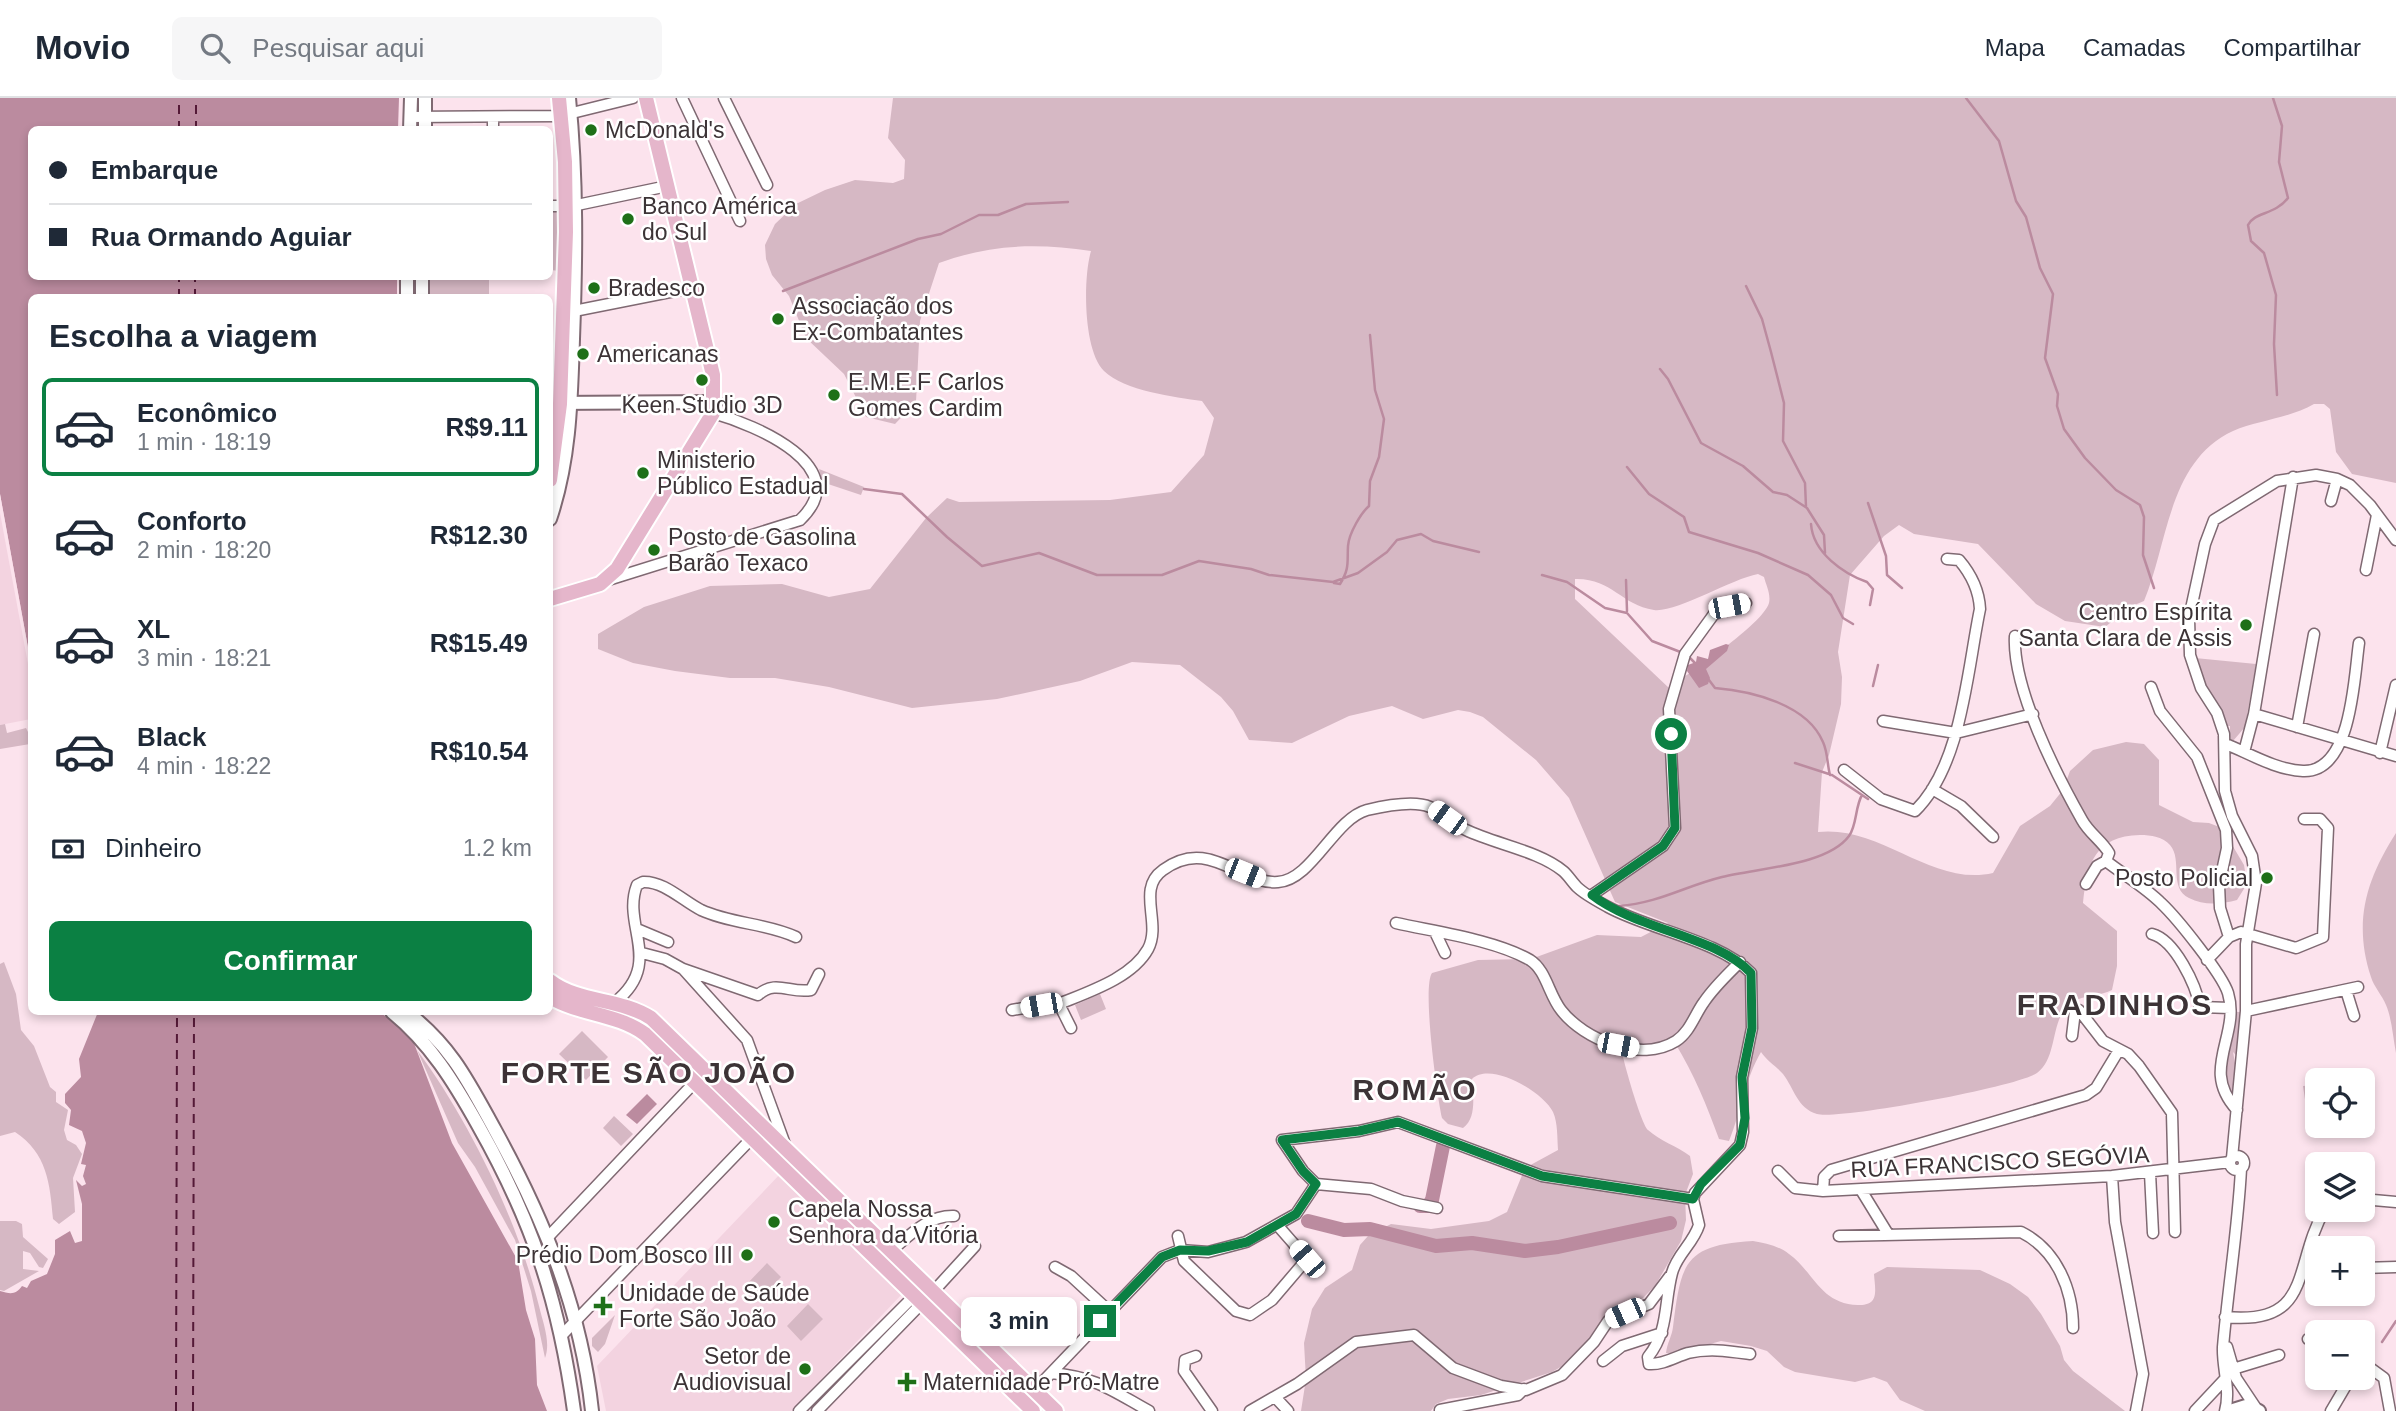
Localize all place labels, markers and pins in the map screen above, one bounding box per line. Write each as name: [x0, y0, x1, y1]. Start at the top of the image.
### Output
place label: McDonald's: [605, 117, 724, 143]
marker: McDonald's: [583, 122, 599, 138]
place label: Banco América do Sul: [642, 193, 797, 245]
marker: Banco América do Sul: [620, 211, 636, 227]
place label: Bradesco: [608, 275, 705, 301]
marker: Bradesco: [586, 280, 602, 296]
place label: Associação dos Ex-Combatantes: [792, 293, 963, 345]
marker: Associação dos Ex-Combatantes: [770, 311, 786, 327]
place label: Americanas: [597, 341, 718, 367]
marker: Americanas: [575, 346, 591, 362]
place label: E.M.E.F Carlos Gomes Cardim: [848, 369, 1004, 421]
marker: Keen Studio 3D: [694, 372, 710, 388]
marker: E.M.E.F Carlos Gomes Cardim: [826, 387, 842, 403]
place label: Keen Studio 3D: [621, 392, 783, 418]
place label: Ministerio Público Estadual: [657, 447, 828, 499]
marker: Ministerio Público Estadual: [635, 465, 651, 481]
place label: Posto de Gasolina Barão Texaco: [668, 524, 856, 576]
marker: Posto de Gasolina Barão Texaco: [646, 542, 662, 558]
place label: Centro Espírita Santa Clara de Assis: [2018, 599, 2232, 651]
marker: Centro Espírita Santa Clara de Assis: [2238, 617, 2254, 633]
place label: Posto Policial: [2115, 865, 2253, 891]
marker: Posto Policial: [2259, 870, 2275, 886]
place label: Capela Nossa Senhora da Vitória: [788, 1196, 978, 1248]
marker: Capela Nossa Senhora da Vitória: [766, 1214, 782, 1230]
place label: Prédio Dom Bosco III: [516, 1242, 733, 1268]
marker: Prédio Dom Bosco III: [739, 1247, 755, 1263]
place label: Unidade de Saúde Forte São João: [619, 1280, 810, 1332]
marker: Unidade de Saúde Forte São João: [593, 1296, 613, 1316]
place label: Setor de Audiovisual: [673, 1343, 791, 1395]
marker: Setor de Audiovisual: [797, 1361, 813, 1377]
place label: Maternidade Pró-Matre: [923, 1369, 1160, 1395]
marker: Maternidade Pró-Matre: [897, 1372, 917, 1392]

